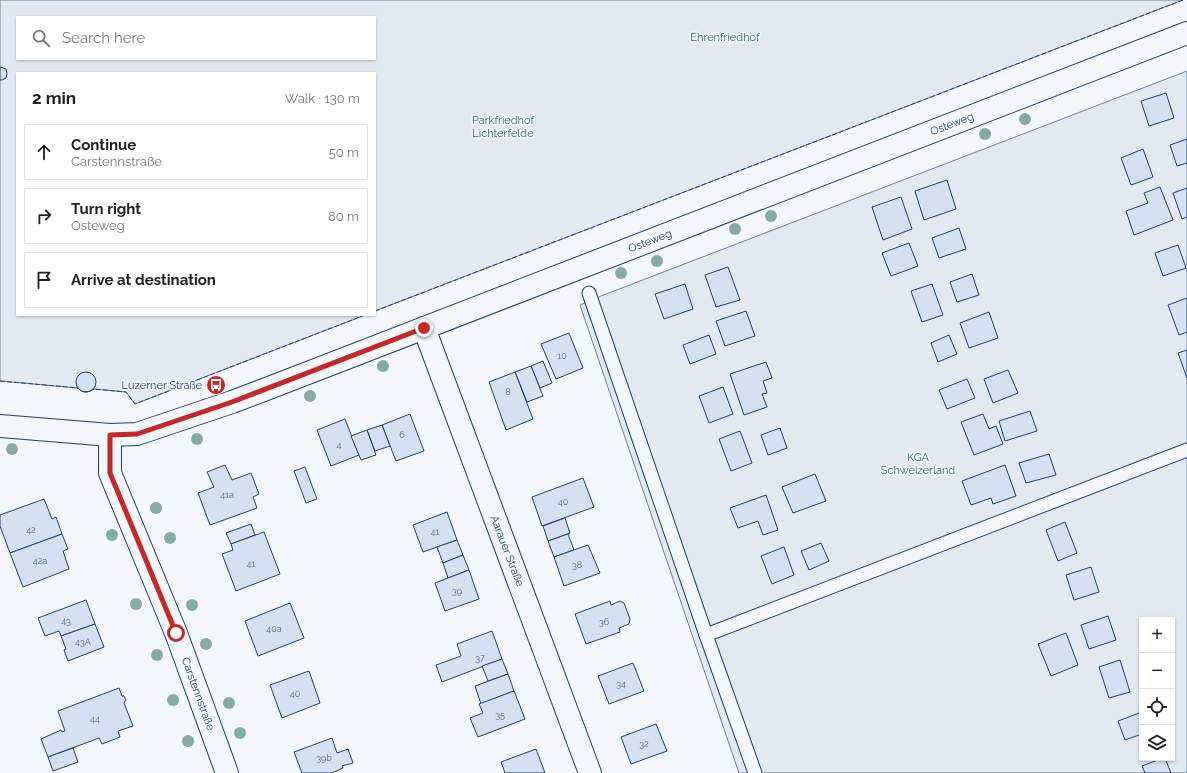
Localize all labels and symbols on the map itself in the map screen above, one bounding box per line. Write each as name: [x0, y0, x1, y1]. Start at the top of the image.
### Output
park label: Ehrenfriedhof: [690, 31, 760, 44]
street label: Osteweg: [928, 110, 976, 138]
park label: Parkfriedhof Lichterfelde: [472, 114, 534, 140]
street label: Osteweg: [626, 227, 674, 255]
route end: [415, 319, 433, 337]
house number: 10: [557, 351, 567, 361]
bus stop icon: Luzerner Straße: [205, 374, 227, 396]
place label: Luzerner Straße: [122, 379, 203, 392]
house number: 8: [505, 387, 511, 397]
house number: 6: [399, 430, 405, 440]
house number: 4: [337, 440, 342, 450]
park label: KGA Schweizerland: [881, 451, 955, 477]
house number: 41a: [220, 490, 234, 500]
house number: 40: [558, 497, 569, 507]
street label: Aarauer Straße: [487, 514, 527, 589]
house number: 42: [26, 525, 36, 535]
house number: 41: [431, 527, 440, 537]
house number: 42a: [33, 556, 47, 566]
house number: 41: [247, 559, 256, 569]
house number: 38: [572, 560, 582, 570]
house number: 39: [452, 586, 462, 596]
house number: 43: [61, 616, 71, 626]
house number: 36: [599, 617, 610, 627]
route start: [167, 624, 185, 642]
house number: 40a: [266, 624, 282, 634]
house number: 43A: [75, 637, 91, 647]
house number: 37: [475, 653, 485, 663]
street label: Carstennstraße: [179, 656, 217, 733]
house number: 34: [616, 679, 626, 689]
house number: 40: [290, 689, 301, 699]
house number: 35: [495, 710, 505, 720]
house number: 44: [90, 714, 100, 724]
house number: 32: [639, 739, 649, 749]
house number: 39b: [316, 753, 332, 763]

